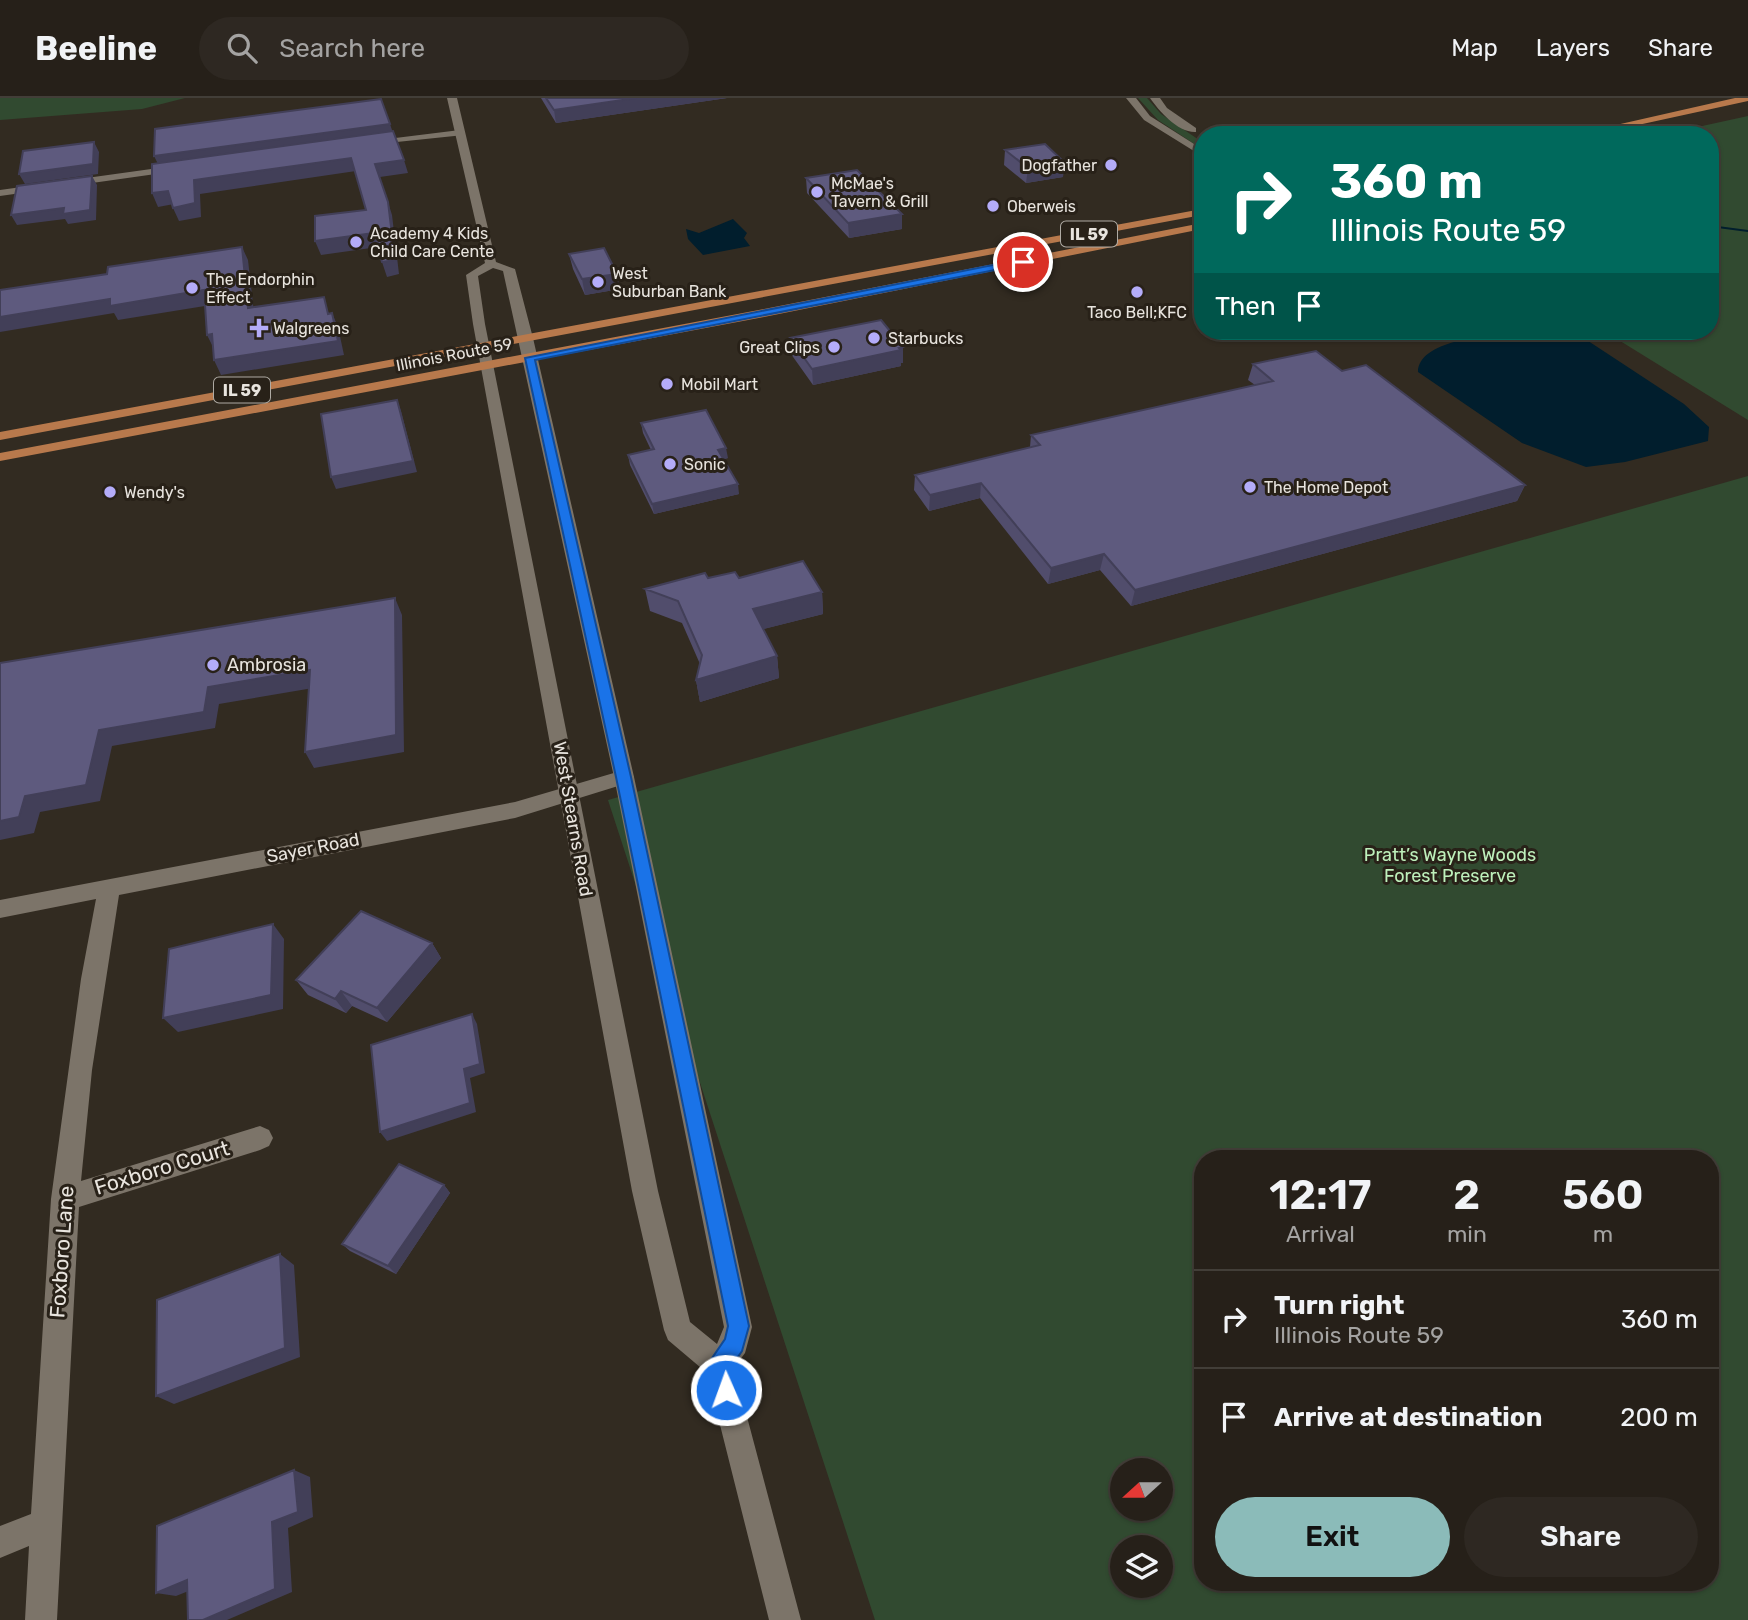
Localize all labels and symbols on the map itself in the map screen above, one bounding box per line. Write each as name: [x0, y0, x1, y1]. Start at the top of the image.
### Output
place label: Dogfather: [1021, 156, 1097, 175]
marker: Dogfather: [1103, 157, 1119, 173]
place label: McMae's Tavern & Grill: [831, 174, 928, 211]
marker: McMae's Tavern & Grill: [809, 184, 825, 200]
place label: Oberweis: [1007, 197, 1076, 216]
marker: Oberweis: [985, 198, 1001, 214]
road number: IL 59: [1061, 222, 1117, 246]
place label: Academy 4 Kids Child Care Cente: [370, 224, 494, 261]
pin: [993, 232, 1053, 292]
marker: Academy 4 Kids Child Care Cente: [348, 234, 364, 250]
place label: West Suburban Bank: [612, 264, 727, 301]
place label: The Endorphin Effect: [206, 270, 315, 307]
marker: West Suburban Bank: [590, 274, 606, 290]
marker: The Endorphin Effect: [184, 280, 200, 296]
marker: Taco Bell;KFC: [1129, 284, 1145, 300]
place label: Taco Bell;KFC: [1087, 303, 1187, 322]
place label: Walgreens: [273, 319, 349, 338]
marker: Walgreens: [251, 320, 267, 336]
place label: Starbucks: [888, 329, 963, 348]
marker: Starbucks: [866, 330, 882, 346]
street label: Illinois Route 59: [394, 334, 514, 375]
place label: Great Clips: [739, 338, 820, 357]
marker: Great Clips: [826, 339, 842, 355]
place label: Mobil Mart: [681, 375, 758, 394]
marker: Mobil Mart: [659, 376, 675, 392]
road number: IL 59: [214, 378, 270, 402]
place label: Sonic: [684, 455, 726, 474]
marker: Sonic: [662, 456, 678, 472]
place label: The Home Depot: [1264, 478, 1388, 497]
marker: The Home Depot: [1242, 479, 1258, 495]
place label: Wendy's: [124, 483, 185, 502]
marker: Wendy's: [102, 484, 118, 500]
place label: Ambrosia: [227, 654, 306, 676]
marker: Ambrosia: [205, 657, 221, 673]
street label: West Stearns Road: [549, 740, 597, 898]
street label: Sayer Road: [265, 828, 361, 868]
park label: Pratt’s Wayne Woods Forest Preserve: [1364, 844, 1536, 887]
street label: Foxboro Court: [91, 1135, 232, 1200]
street label: Foxboro Lane: [44, 1185, 79, 1319]
position arrow: [689, 1353, 763, 1427]
north arrow: [1110, 1458, 1172, 1521]

